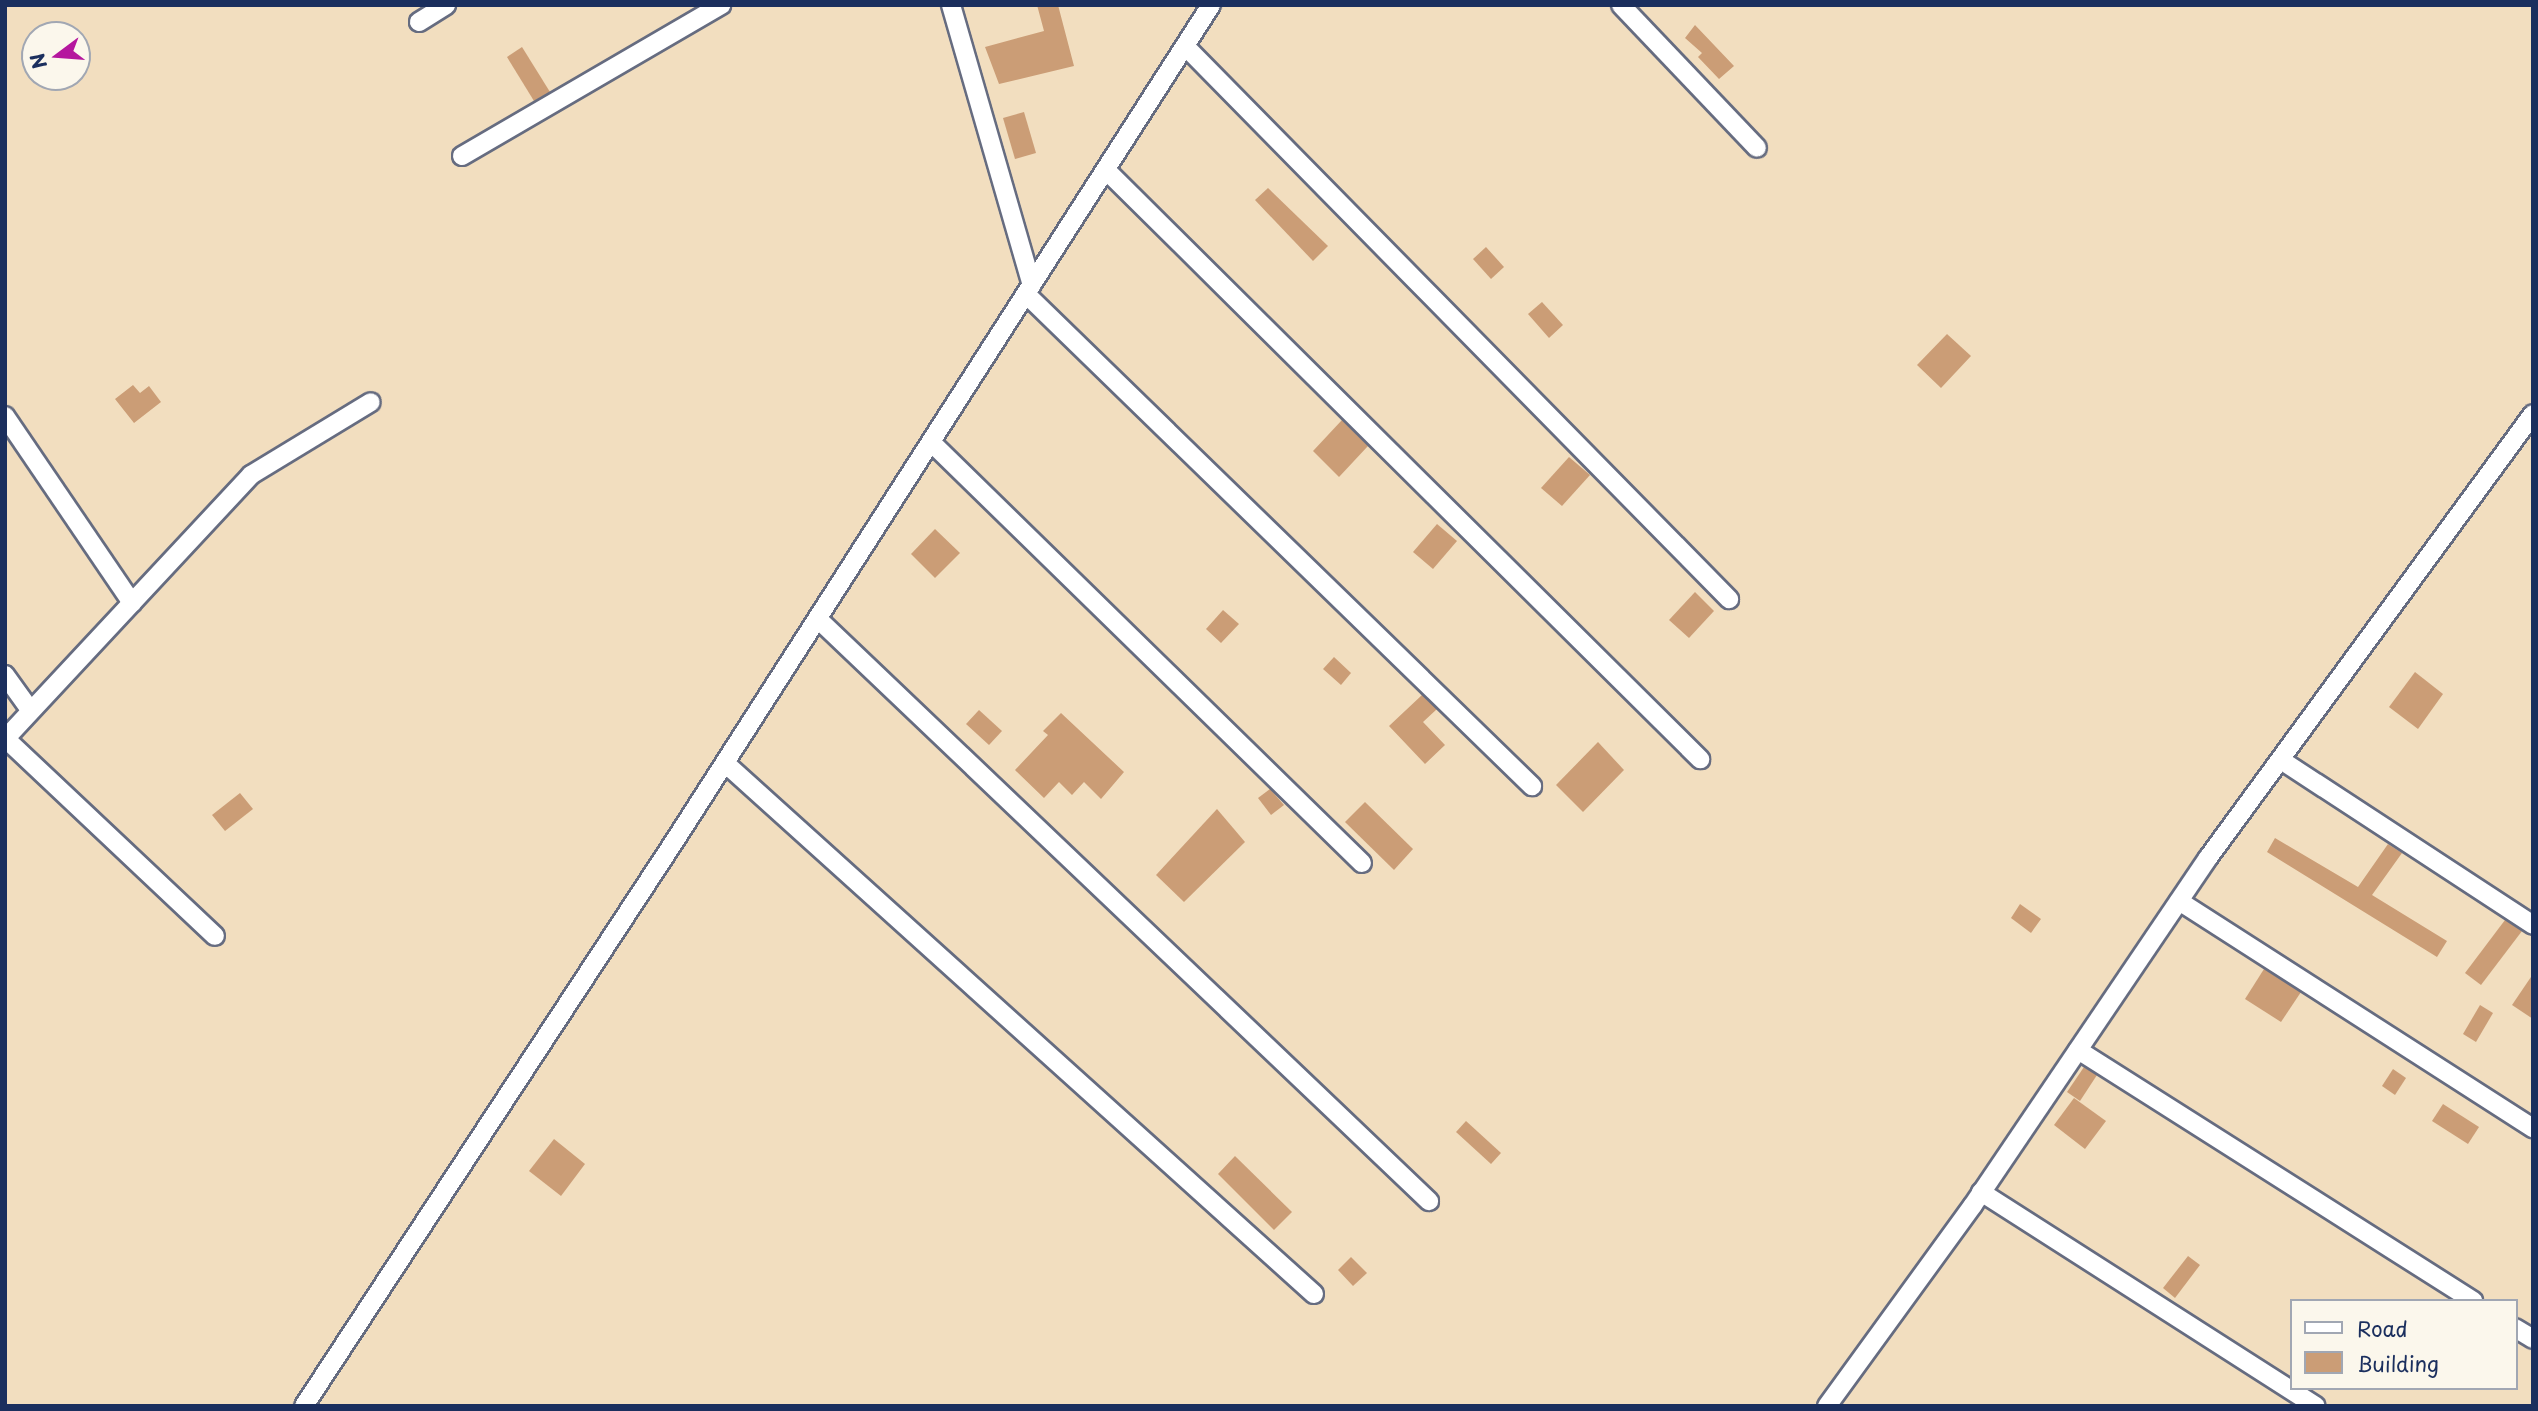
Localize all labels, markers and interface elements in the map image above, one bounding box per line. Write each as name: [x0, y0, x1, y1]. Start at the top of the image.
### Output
north arrow: [21, 21, 91, 91]
text: N: [22, 50, 53, 72]
legend: [2290, 1299, 2517, 1390]
text: Road: [2357, 1312, 2408, 1344]
text: Building: [2357, 1347, 2439, 1379]

